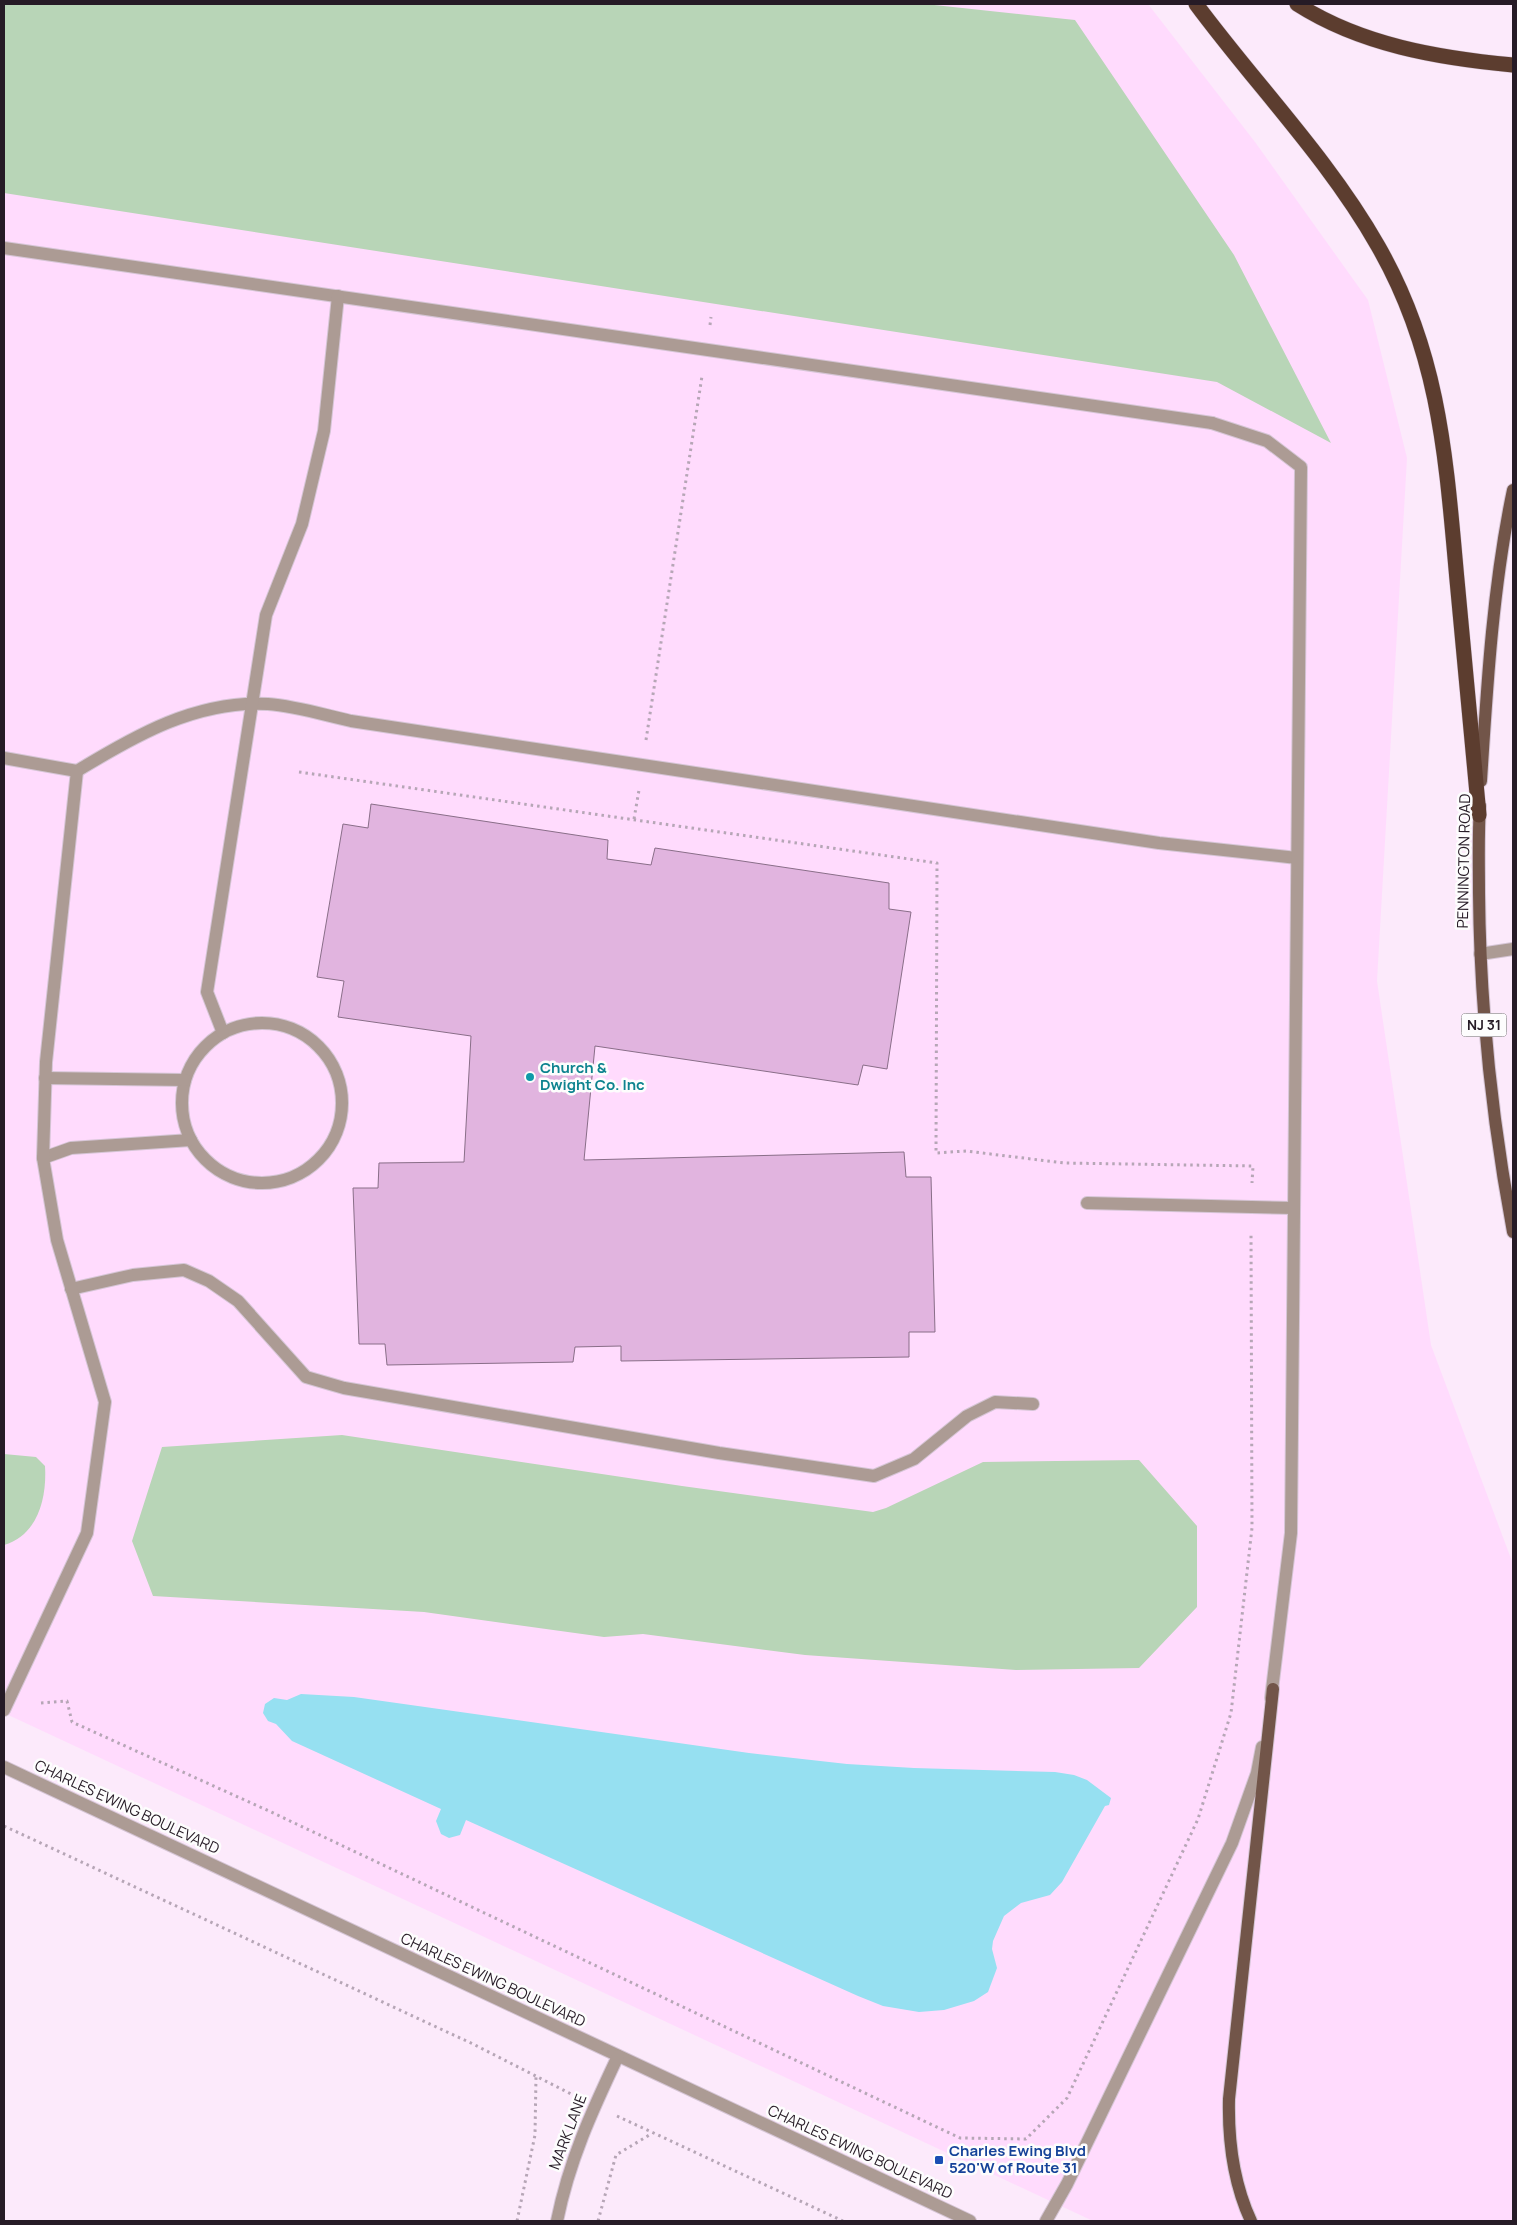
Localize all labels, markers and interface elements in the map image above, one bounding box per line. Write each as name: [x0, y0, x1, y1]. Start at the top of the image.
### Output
street label: PENNINGTON ROAD: [1452, 793, 1475, 929]
road number: NJ 31: [1462, 1014, 1506, 1036]
place label: Church & Dwight Co. Inc: [540, 1057, 645, 1095]
marker: Church & Dwight Co. Inc: [524, 1071, 536, 1083]
street label: CHARLES EWING BOULEVARD: [31, 1754, 223, 1859]
street label: CHARLES EWING BOULEVARD: [397, 1927, 589, 2032]
street label: MARK LANE: [544, 2091, 592, 2173]
street label: CHARLES EWING BOULEVARD: [764, 2099, 956, 2204]
place label: Charles Ewing Blvd 520'W of Route 31: [949, 2140, 1086, 2178]
marker: Charles Ewing Blvd 520'W of Route 31: [933, 2154, 945, 2166]

